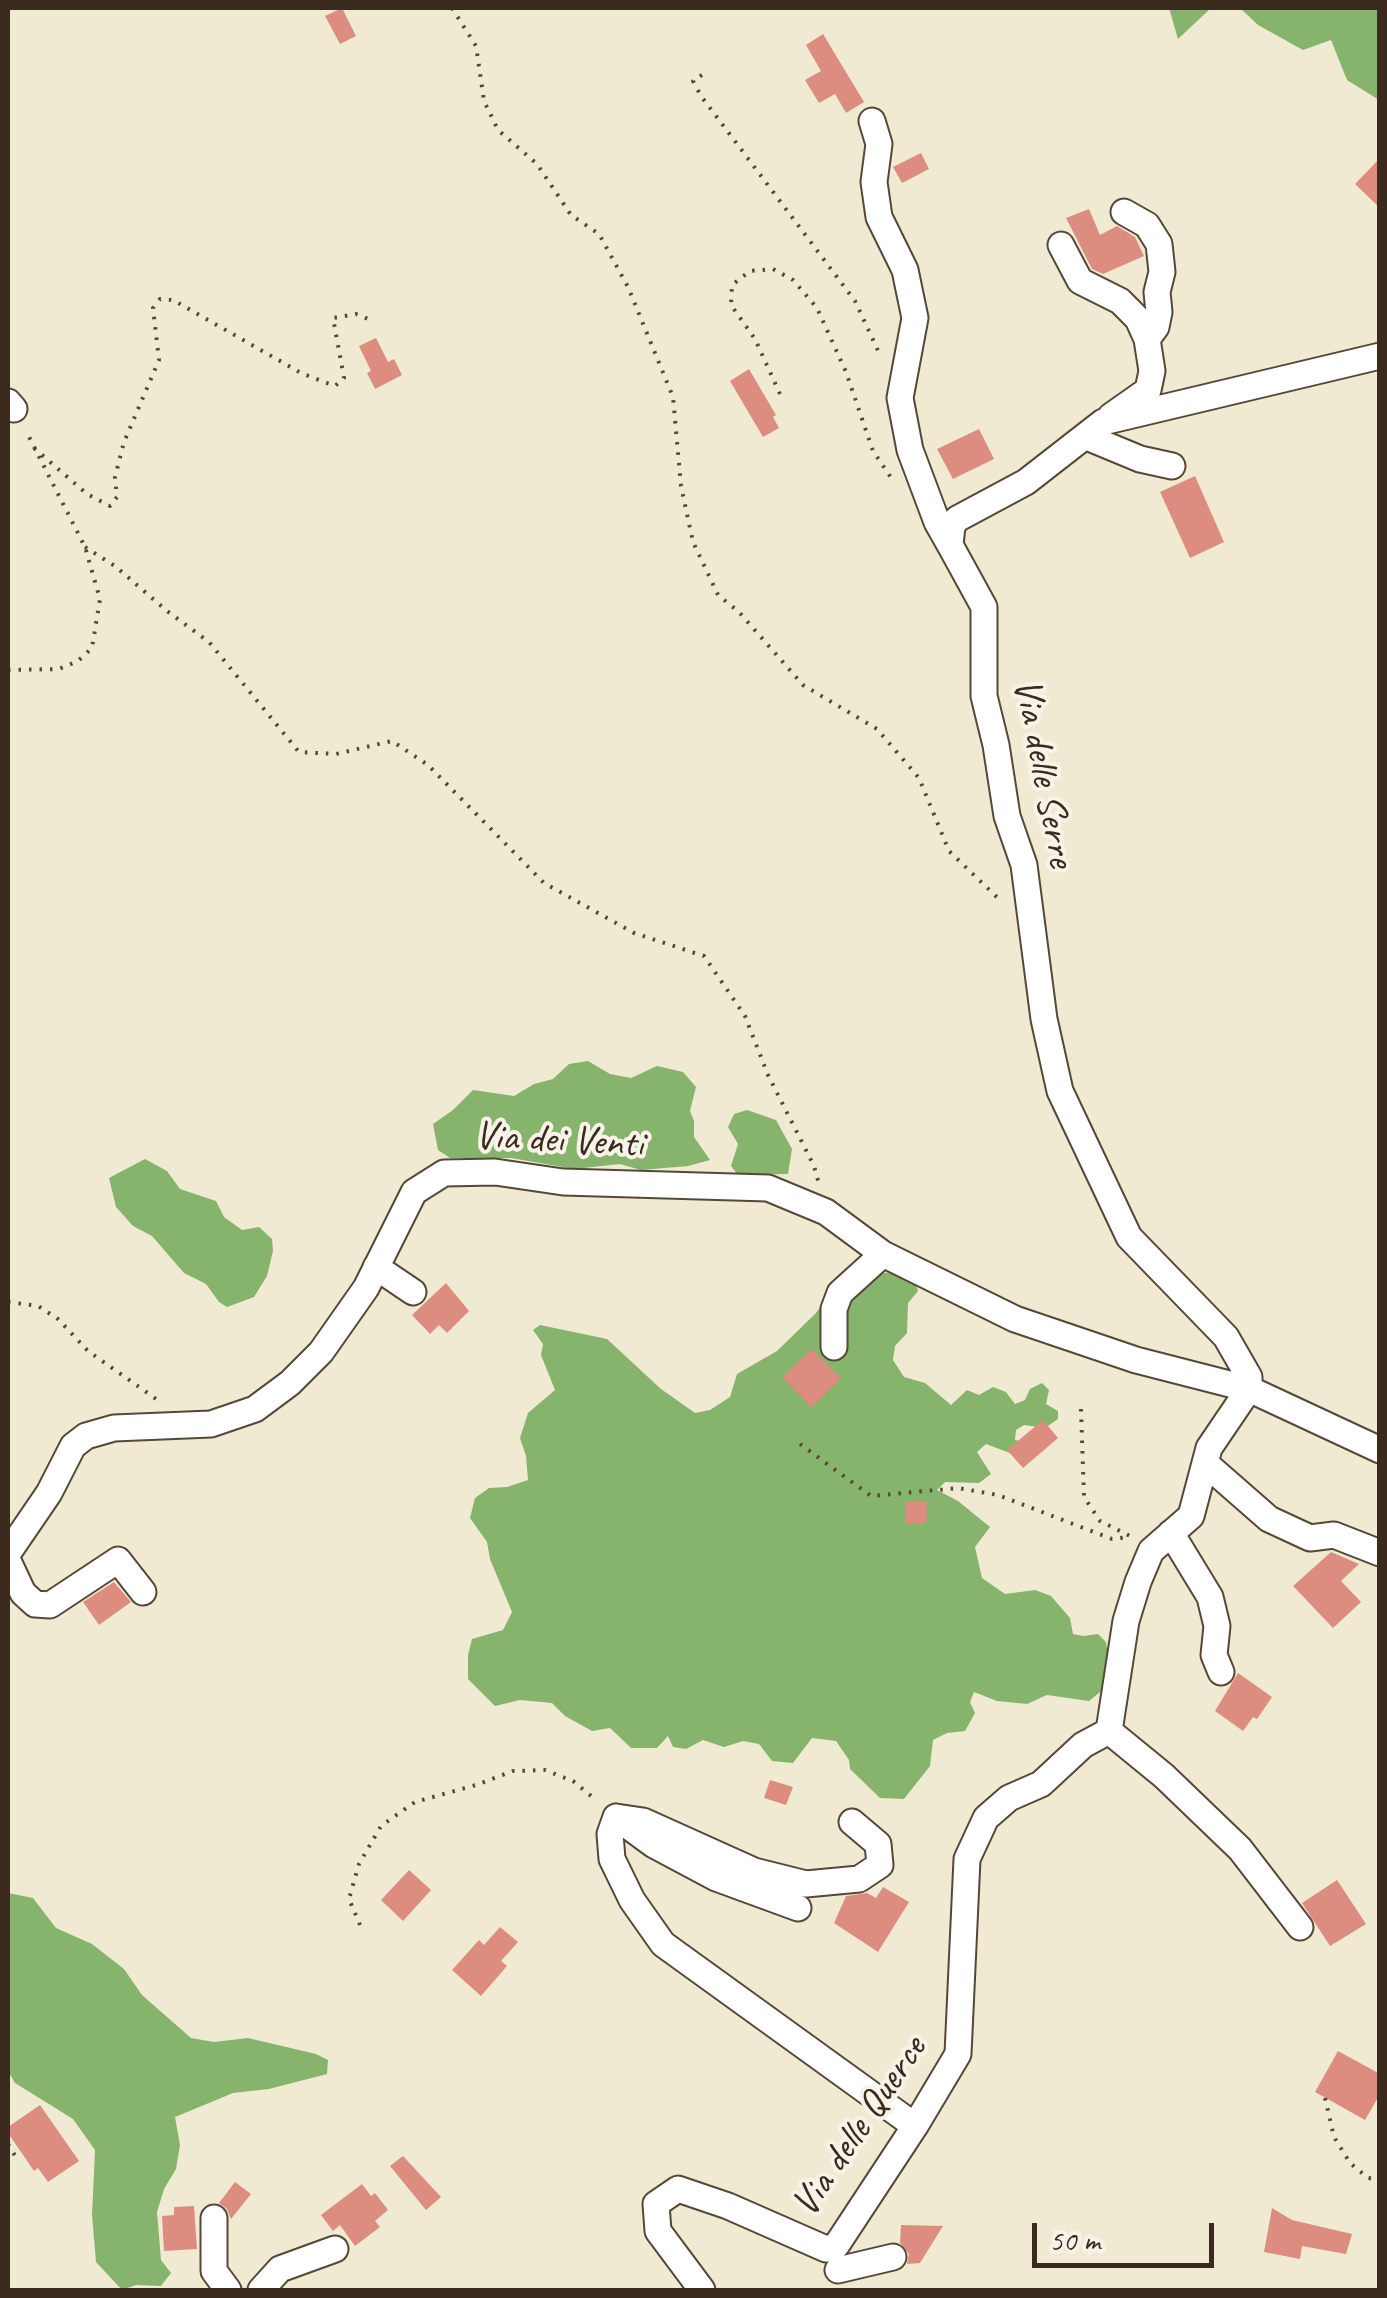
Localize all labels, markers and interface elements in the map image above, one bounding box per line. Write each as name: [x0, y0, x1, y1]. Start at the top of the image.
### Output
street label: Via delle Serre: [1001, 675, 1085, 871]
street label: Via dei Venti: [473, 1113, 645, 1169]
street label: Via delle Querce: [782, 2028, 938, 2226]
scale bar: [1037, 2203, 1220, 2265]
text: 50 m: [1049, 2221, 1100, 2259]

